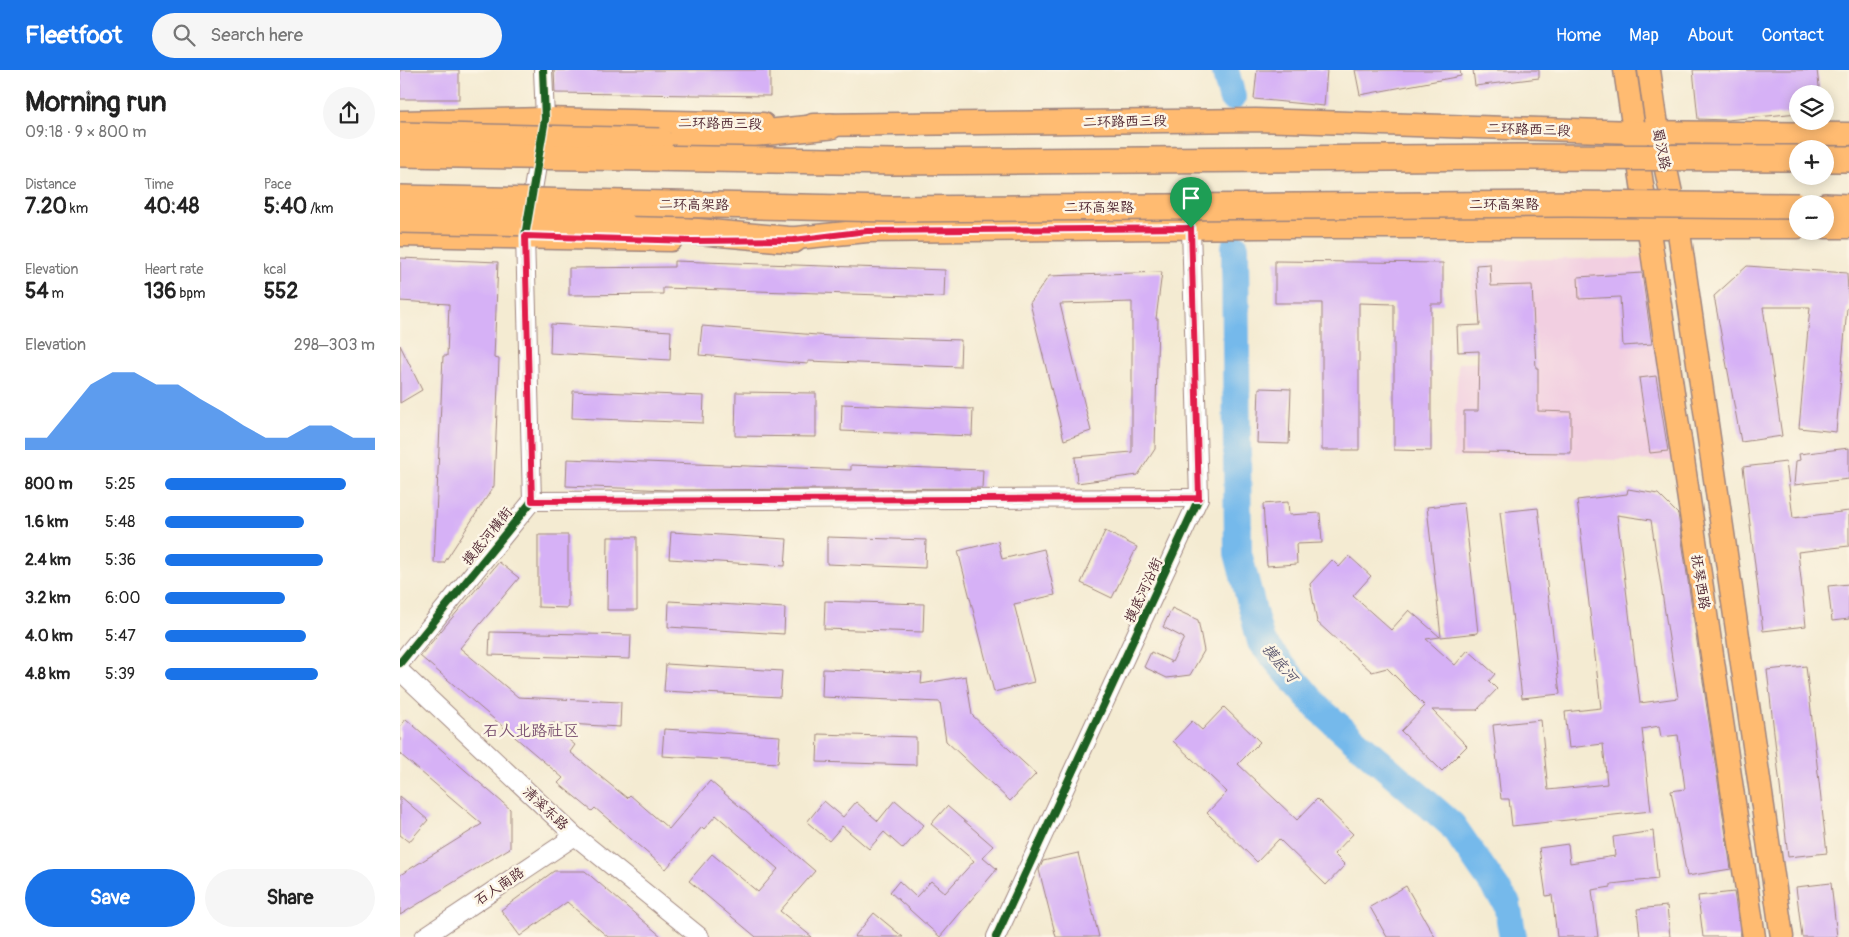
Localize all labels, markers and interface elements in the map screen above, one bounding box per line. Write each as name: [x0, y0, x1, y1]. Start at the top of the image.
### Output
search box: [152, 13, 502, 58]
text: Fleetfoot: [25, 21, 122, 50]
icon: search: [170, 21, 198, 49]
text: Search here: [210, 23, 303, 47]
text: Home: [1556, 24, 1601, 47]
text: Map: [1629, 24, 1659, 47]
text: About: [1687, 24, 1733, 47]
text: Contact: [1761, 24, 1824, 47]
text: Morning run: [25, 85, 167, 120]
map controls: [1789, 85, 1834, 240]
button: layers: [1789, 85, 1834, 130]
button: share: [323, 87, 375, 139]
street label: 二环路西三段: [1083, 112, 1167, 131]
street label: 二环路西三段: [678, 114, 762, 133]
street label: 二环路西三段: [1487, 120, 1571, 139]
text: 09:18 · 9 × 800 m: [25, 122, 146, 142]
street label: 蜀汉路: [1649, 127, 1674, 171]
button: +: [1789, 140, 1834, 185]
text: Distance: [25, 176, 76, 193]
text: Time: [144, 176, 174, 193]
text: Pace: [264, 176, 291, 193]
pin: [1170, 177, 1212, 228]
icon: arrive: [1177, 184, 1205, 212]
text: 7.20: [25, 193, 67, 220]
text: 40:48: [144, 193, 199, 220]
text: 5:40: [264, 193, 307, 220]
street label: 二环高架路: [659, 195, 729, 214]
button: −: [1789, 195, 1834, 240]
street label: 二环高架路: [1469, 196, 1539, 213]
street label: 二环高架路: [1064, 199, 1134, 216]
text: km: [67, 200, 88, 217]
text: /km: [307, 200, 334, 217]
text: Elevation: [25, 261, 78, 278]
text: Heart rate: [144, 261, 203, 278]
text: kcal: [264, 261, 286, 278]
text: 54: [25, 278, 49, 305]
text: 136: [144, 278, 176, 305]
text: 552: [264, 278, 298, 305]
text: m: [49, 285, 64, 302]
text: bpm: [176, 285, 205, 302]
text: Elevation: [25, 335, 86, 355]
text: 298–303 m: [294, 335, 375, 355]
text: 800 m: [25, 474, 73, 494]
text: 5:25: [105, 474, 136, 494]
street label: 摸底河横街: [459, 504, 516, 569]
text: 1.6 km: [25, 512, 68, 532]
text: 5:48: [105, 512, 135, 532]
text: 2.4 km: [25, 550, 71, 570]
text: 5:36: [105, 550, 136, 570]
street label: 抚琴西路: [1688, 553, 1713, 611]
street label: 摸底河沿街: [1121, 555, 1166, 626]
text: 3.2 km: [25, 588, 71, 608]
text: 6:00: [105, 588, 140, 608]
text: 4.0 km: [25, 626, 73, 646]
text: 5:47: [105, 626, 136, 646]
water label: 摸底河: [1258, 640, 1303, 689]
text: 4.8 km: [25, 664, 70, 684]
text: 5:39: [105, 664, 135, 684]
district label: 石人北路社区: [483, 721, 579, 741]
street label: 清溪东路: [519, 783, 572, 834]
street label: 石人南路: [471, 864, 527, 909]
button: Save: [25, 869, 195, 927]
button: Share: [205, 869, 375, 927]

